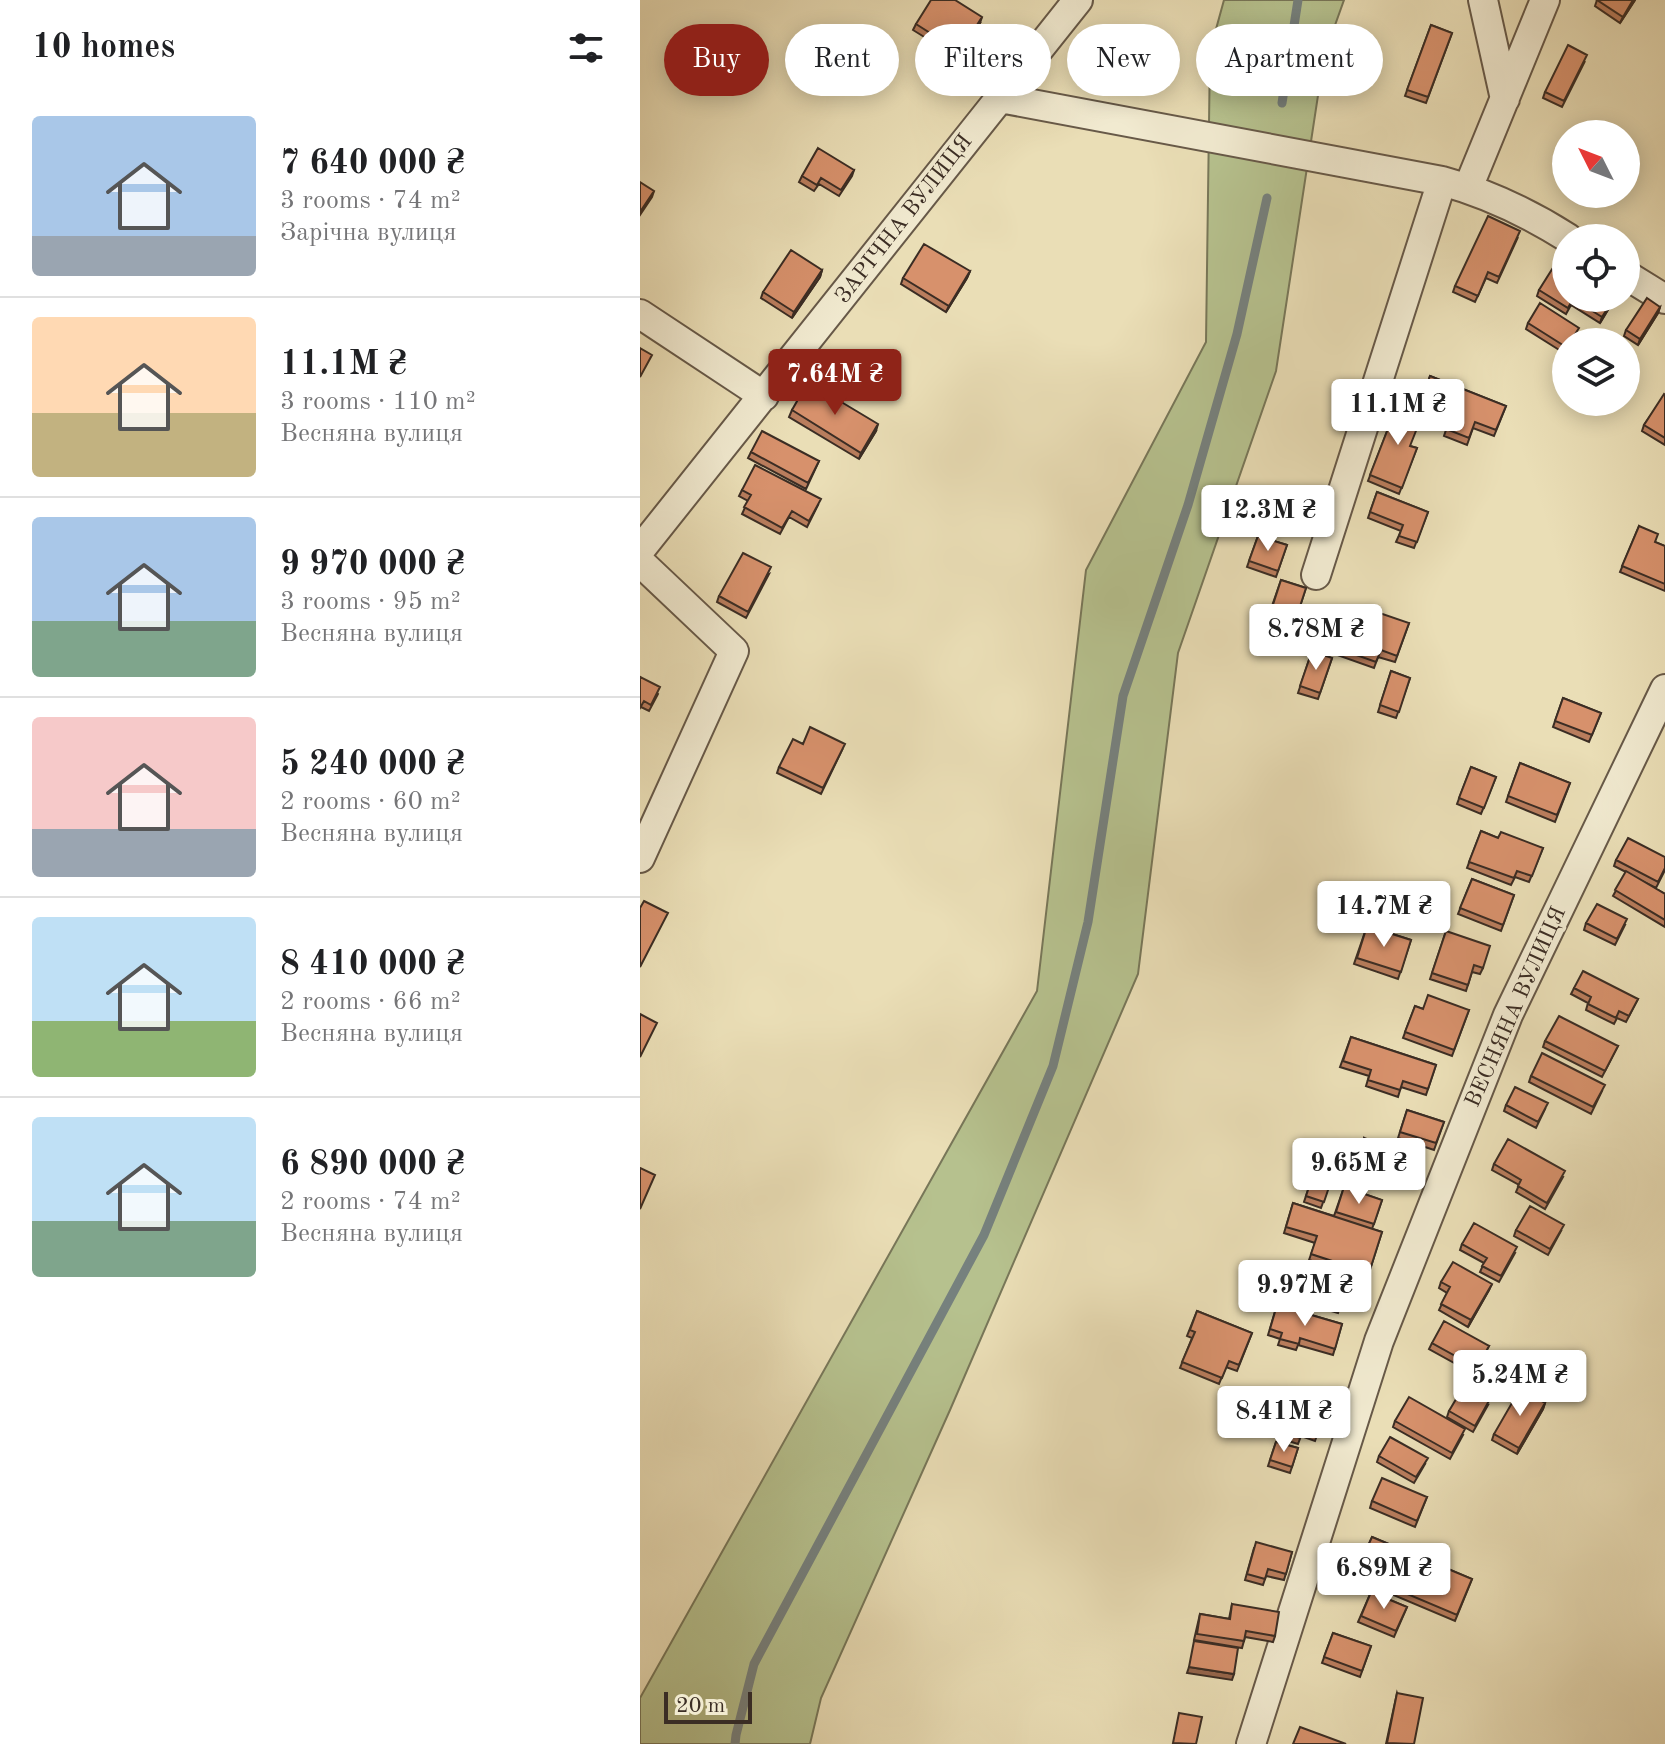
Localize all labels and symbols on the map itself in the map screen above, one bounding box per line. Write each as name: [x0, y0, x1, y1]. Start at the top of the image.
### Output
north arrow: [1552, 120, 1640, 208]
street label: ЗАРІЧНА ВУЛИЦЯ: [831, 131, 977, 307]
pin: 7.64M ₴: [761, 349, 909, 417]
pin: 11.1M ₴: [1324, 379, 1472, 447]
pin: 12.3M ₴: [1194, 485, 1342, 553]
pin: 8.78M ₴: [1242, 604, 1390, 672]
pin: 14.7M ₴: [1310, 881, 1458, 949]
street label: ВЕСНЯНА ВУЛИЦЯ: [1462, 903, 1570, 1111]
pin: 9.65M ₴: [1285, 1138, 1433, 1206]
pin: 9.97M ₴: [1231, 1260, 1379, 1328]
pin: 5.24M ₴: [1446, 1350, 1594, 1418]
pin: 8.41M ₴: [1210, 1386, 1358, 1454]
pin: 6.89M ₴: [1310, 1543, 1458, 1611]
scale bar: [664, 1688, 752, 1724]

